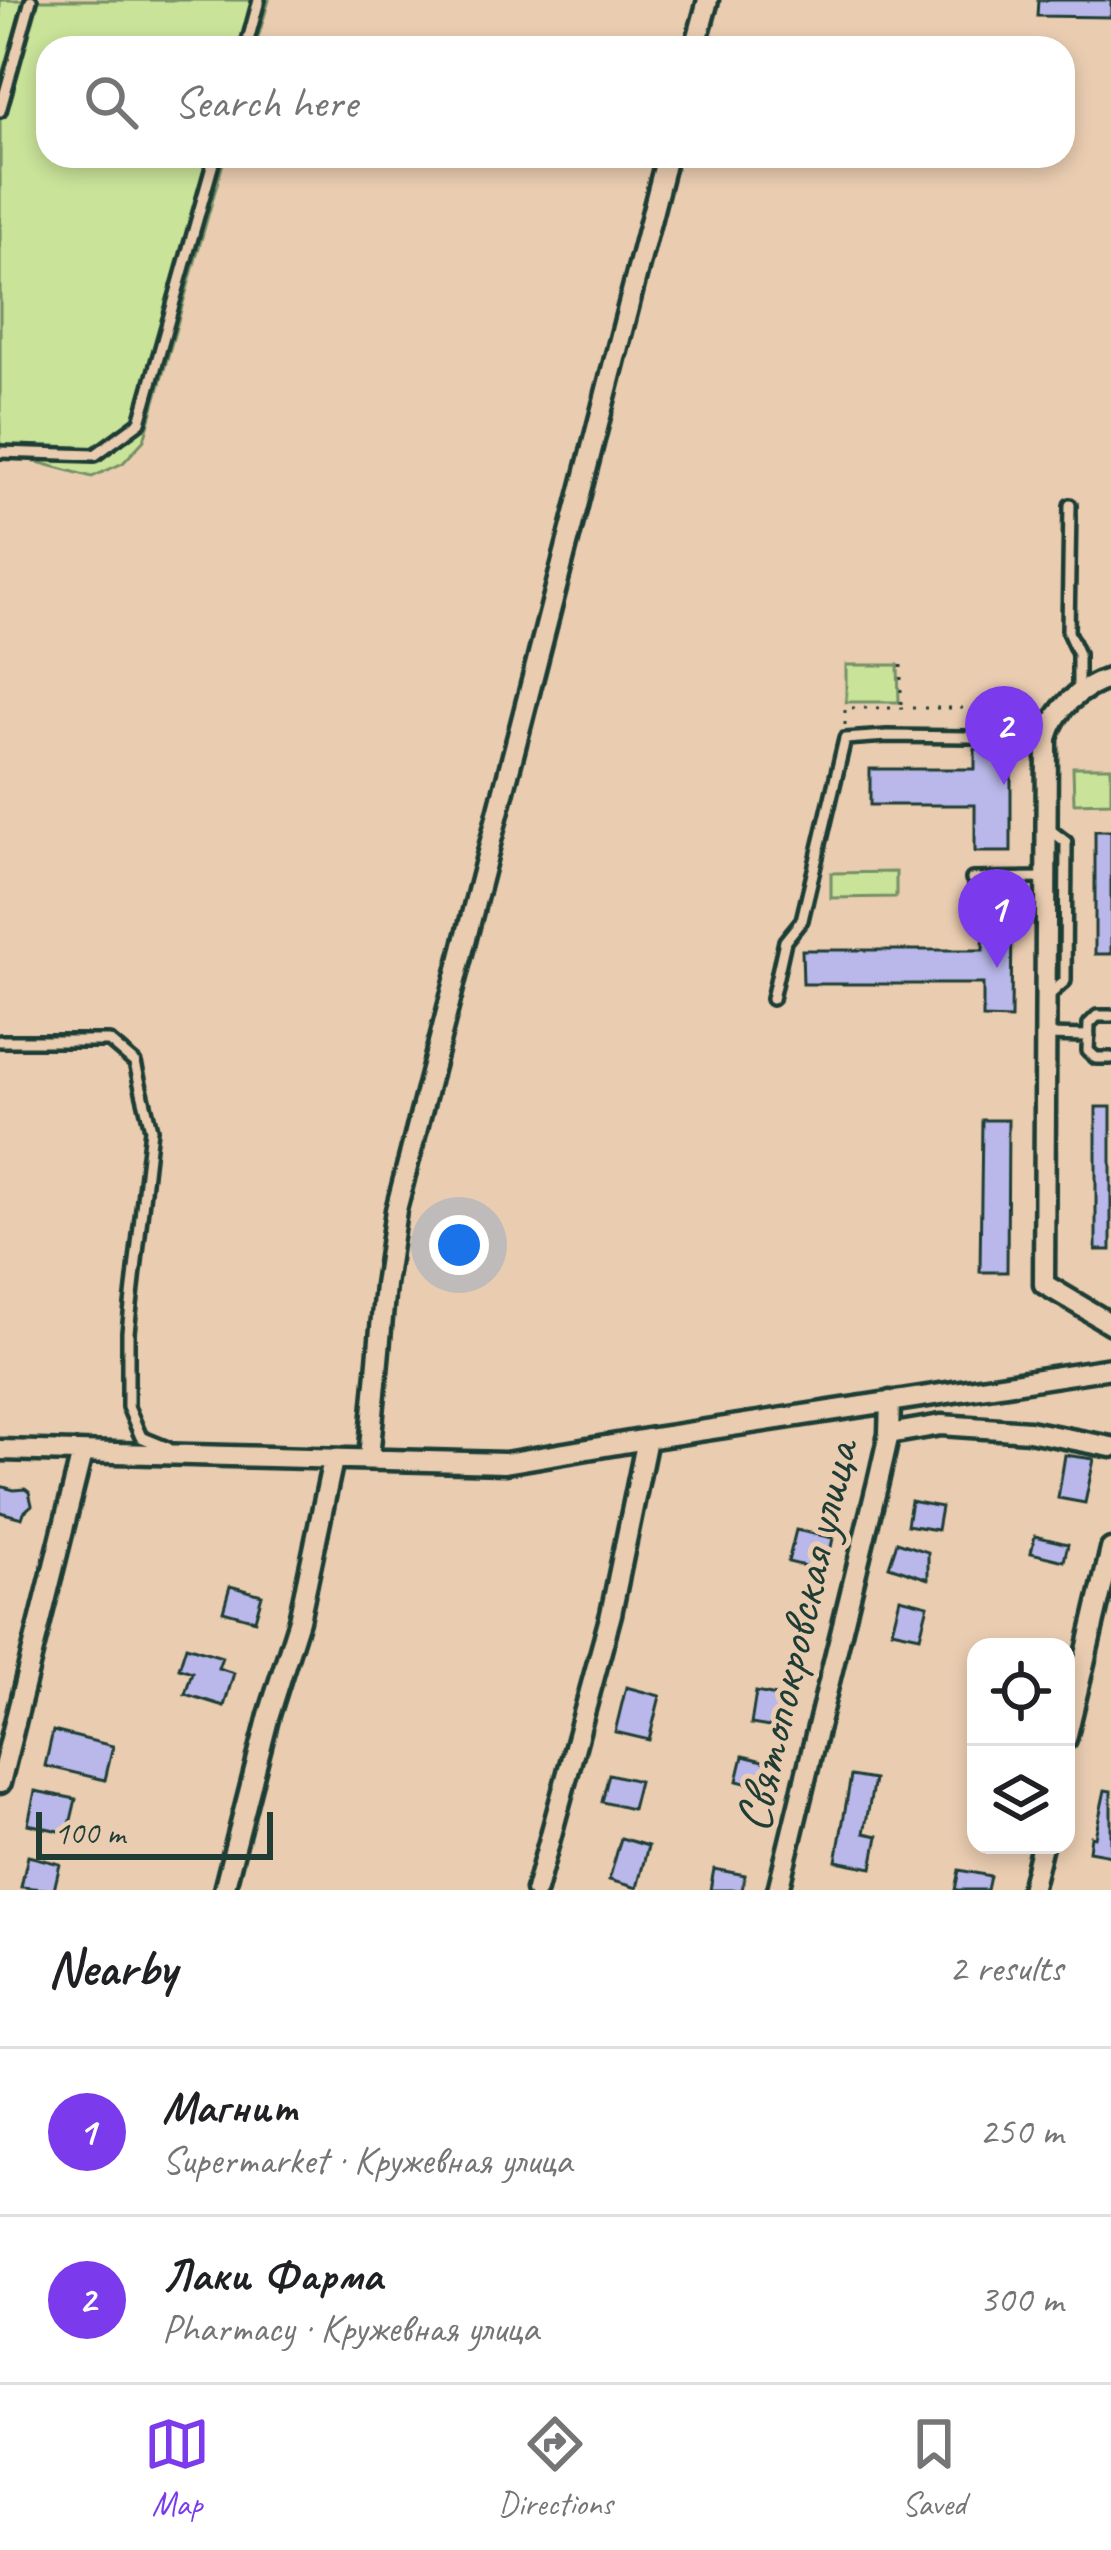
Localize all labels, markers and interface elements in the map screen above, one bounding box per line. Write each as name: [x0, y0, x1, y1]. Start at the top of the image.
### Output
search box: [36, 36, 1075, 168]
icon: search: [78, 69, 144, 135]
text: Search here: [174, 74, 357, 131]
pin: 2: [965, 686, 1043, 785]
pin: 1: [958, 869, 1036, 968]
your location: [429, 1215, 489, 1275]
street label: Святопокровская улица: [720, 1430, 873, 1838]
map controls: [967, 1638, 1075, 1854]
button: locate: [967, 1638, 1075, 1746]
button: layers: [967, 1746, 1075, 1854]
scale bar: [36, 1806, 273, 1859]
text: 100 m: [54, 1812, 125, 1854]
text: Nearby: [48, 1936, 176, 2000]
text: 2 results: [949, 1944, 1063, 1993]
text: Магнит: [162, 2079, 298, 2136]
text: 1: [78, 2107, 96, 2156]
text: 250 m: [979, 2107, 1063, 2156]
text: Supermarket · Кружевная улица: [162, 2136, 572, 2185]
text: Лаки Фарма: [162, 2247, 382, 2304]
text: 2: [78, 2275, 96, 2324]
text: 300 m: [979, 2275, 1063, 2324]
text: Pharmacy · Кружевная улица: [162, 2304, 539, 2353]
tab: Map: [144, 2411, 210, 2525]
tab: Directions: [498, 2411, 613, 2525]
tab: Saved: [901, 2411, 967, 2525]

